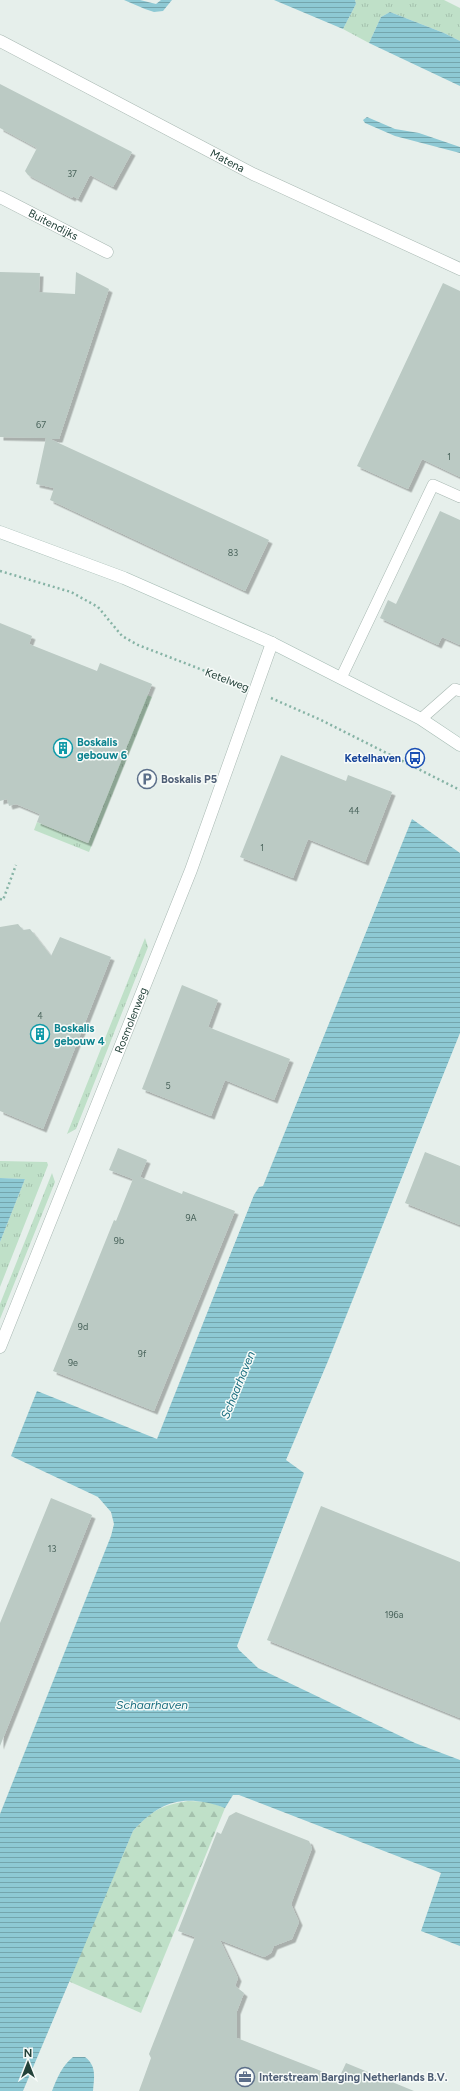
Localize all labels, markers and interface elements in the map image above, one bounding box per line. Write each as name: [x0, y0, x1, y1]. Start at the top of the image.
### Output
street label: Matena: [208, 146, 247, 175]
house number: 37: [67, 168, 77, 179]
street label: Buitendijks: [26, 206, 80, 243]
house number: 67: [36, 419, 46, 430]
house number: 1: [447, 451, 451, 462]
house number: 83: [228, 547, 238, 558]
street label: Ketelweg: [203, 666, 251, 694]
place label: Boskalis gebouw 6: [77, 736, 128, 762]
building icon: Boskalis gebouw 6: [52, 737, 74, 759]
bus stop icon: Ketelhaven: [404, 747, 426, 769]
place label: Ketelhaven: [345, 752, 401, 765]
parking icon: Boskalis P5: [136, 768, 158, 790]
place label: Boskalis P5: [161, 773, 217, 786]
house number: 44: [348, 805, 360, 816]
house number: 1: [260, 842, 264, 853]
street label: Rosmolenweg: [112, 985, 150, 1055]
house number: 4: [37, 1010, 43, 1021]
place label: Boskalis gebouw 4: [54, 1022, 105, 1048]
building icon: Boskalis gebouw 4: [29, 1023, 51, 1045]
house number: 5: [165, 1080, 171, 1091]
house number: 9A: [185, 1212, 197, 1223]
house number: 9b: [114, 1235, 124, 1246]
house number: 9d: [78, 1321, 88, 1332]
house number: 9f: [138, 1348, 147, 1359]
water label: Schaarhaven: [218, 1349, 258, 1421]
house number: 9e: [68, 1357, 78, 1368]
house number: 13: [48, 1543, 56, 1554]
house number: 196a: [385, 1609, 404, 1620]
water label: Schaarhaven: [116, 1698, 188, 1712]
north arrow: [8, 2043, 48, 2083]
text: N: [24, 2047, 32, 2060]
office icon: Interstream Barging Netherlands B.V.: [234, 2066, 256, 2088]
place label: Interstream Barging Netherlands B.V.: [259, 2071, 448, 2084]

